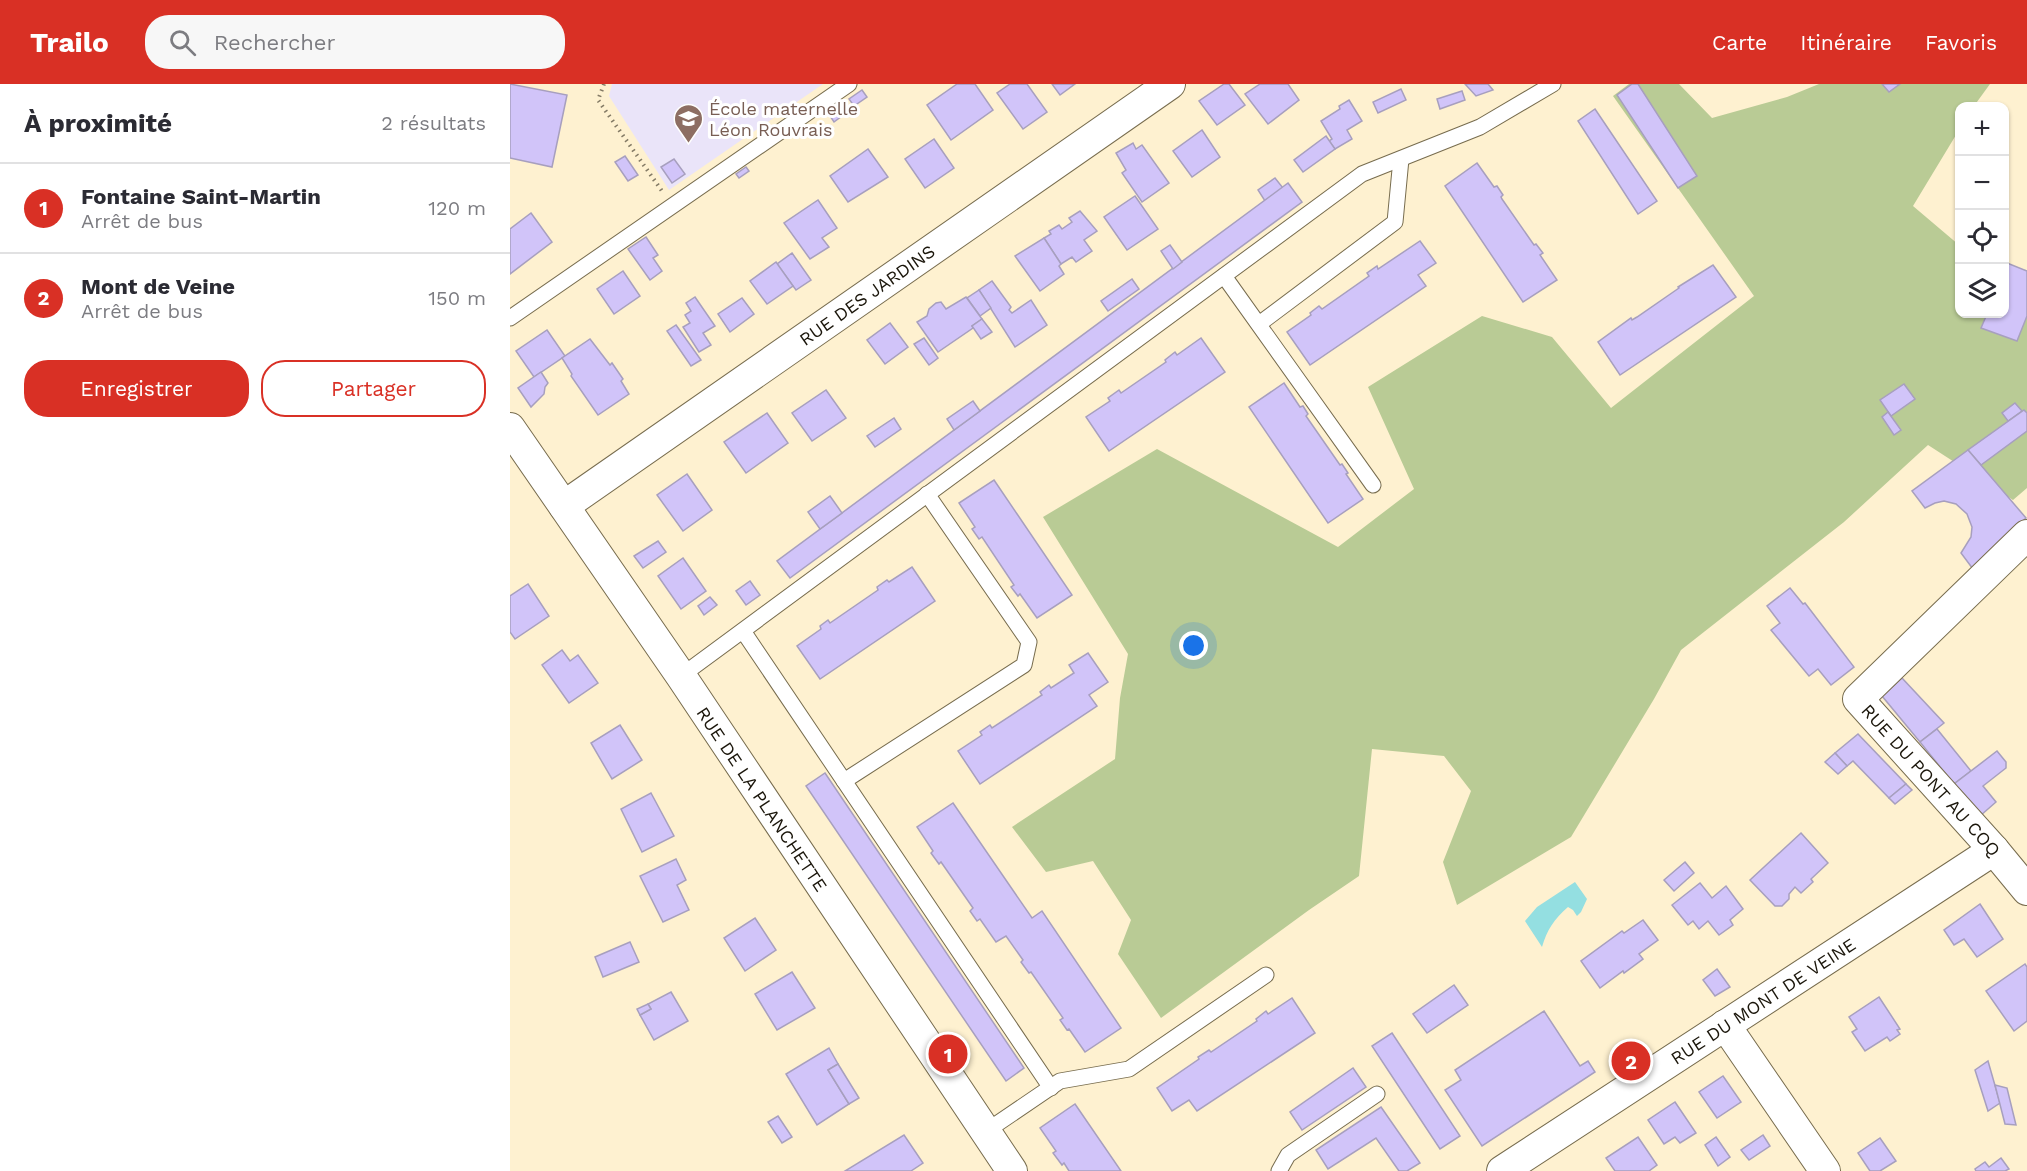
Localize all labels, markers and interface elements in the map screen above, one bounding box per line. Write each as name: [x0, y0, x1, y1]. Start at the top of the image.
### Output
search box: [145, 15, 565, 69]
text: Trailo: [30, 26, 109, 59]
icon: search: [166, 26, 199, 59]
text: Rechercher: [214, 30, 336, 55]
text: Carte: [1712, 30, 1767, 55]
text: Itinéraire: [1800, 30, 1892, 55]
text: Favoris: [1925, 30, 1997, 55]
place label: École maternelle Léon Rouvrais: [709, 98, 858, 140]
school or university icon: École maternelle Léon Rouvrais: [672, 102, 704, 144]
map controls: [1955, 102, 2009, 318]
button: +: [1955, 102, 2009, 156]
text: À proximité: [24, 108, 172, 138]
text: 2 résultats: [381, 111, 486, 135]
button: −: [1955, 156, 2009, 210]
text: Fontaine Saint-Martin: [81, 184, 321, 209]
text: 1: [39, 196, 48, 220]
text: 120 m: [428, 196, 486, 220]
text: Arrêt de bus: [81, 209, 203, 233]
button: locate: [1955, 210, 2009, 264]
street label: RUE DES JARDINS: [795, 240, 939, 350]
button: layers: [1955, 264, 2009, 318]
text: Mont de Veine: [81, 274, 235, 299]
text: 2: [38, 286, 49, 310]
text: 150 m: [428, 286, 486, 310]
text: Arrêt de bus: [81, 299, 203, 323]
button: Enregistrer: [24, 360, 249, 417]
button: Partager: [261, 360, 486, 417]
your location: [1179, 631, 1208, 660]
street label: RUE DU PONT AU COQ: [1857, 700, 2005, 860]
street label: RUE DE LA PLANCHETTE: [692, 703, 832, 895]
street label: RUE DU MONT DE VEINE: [1667, 933, 1859, 1069]
pin: 1: [928, 1032, 968, 1076]
pin: 2: [1612, 1038, 1650, 1084]

